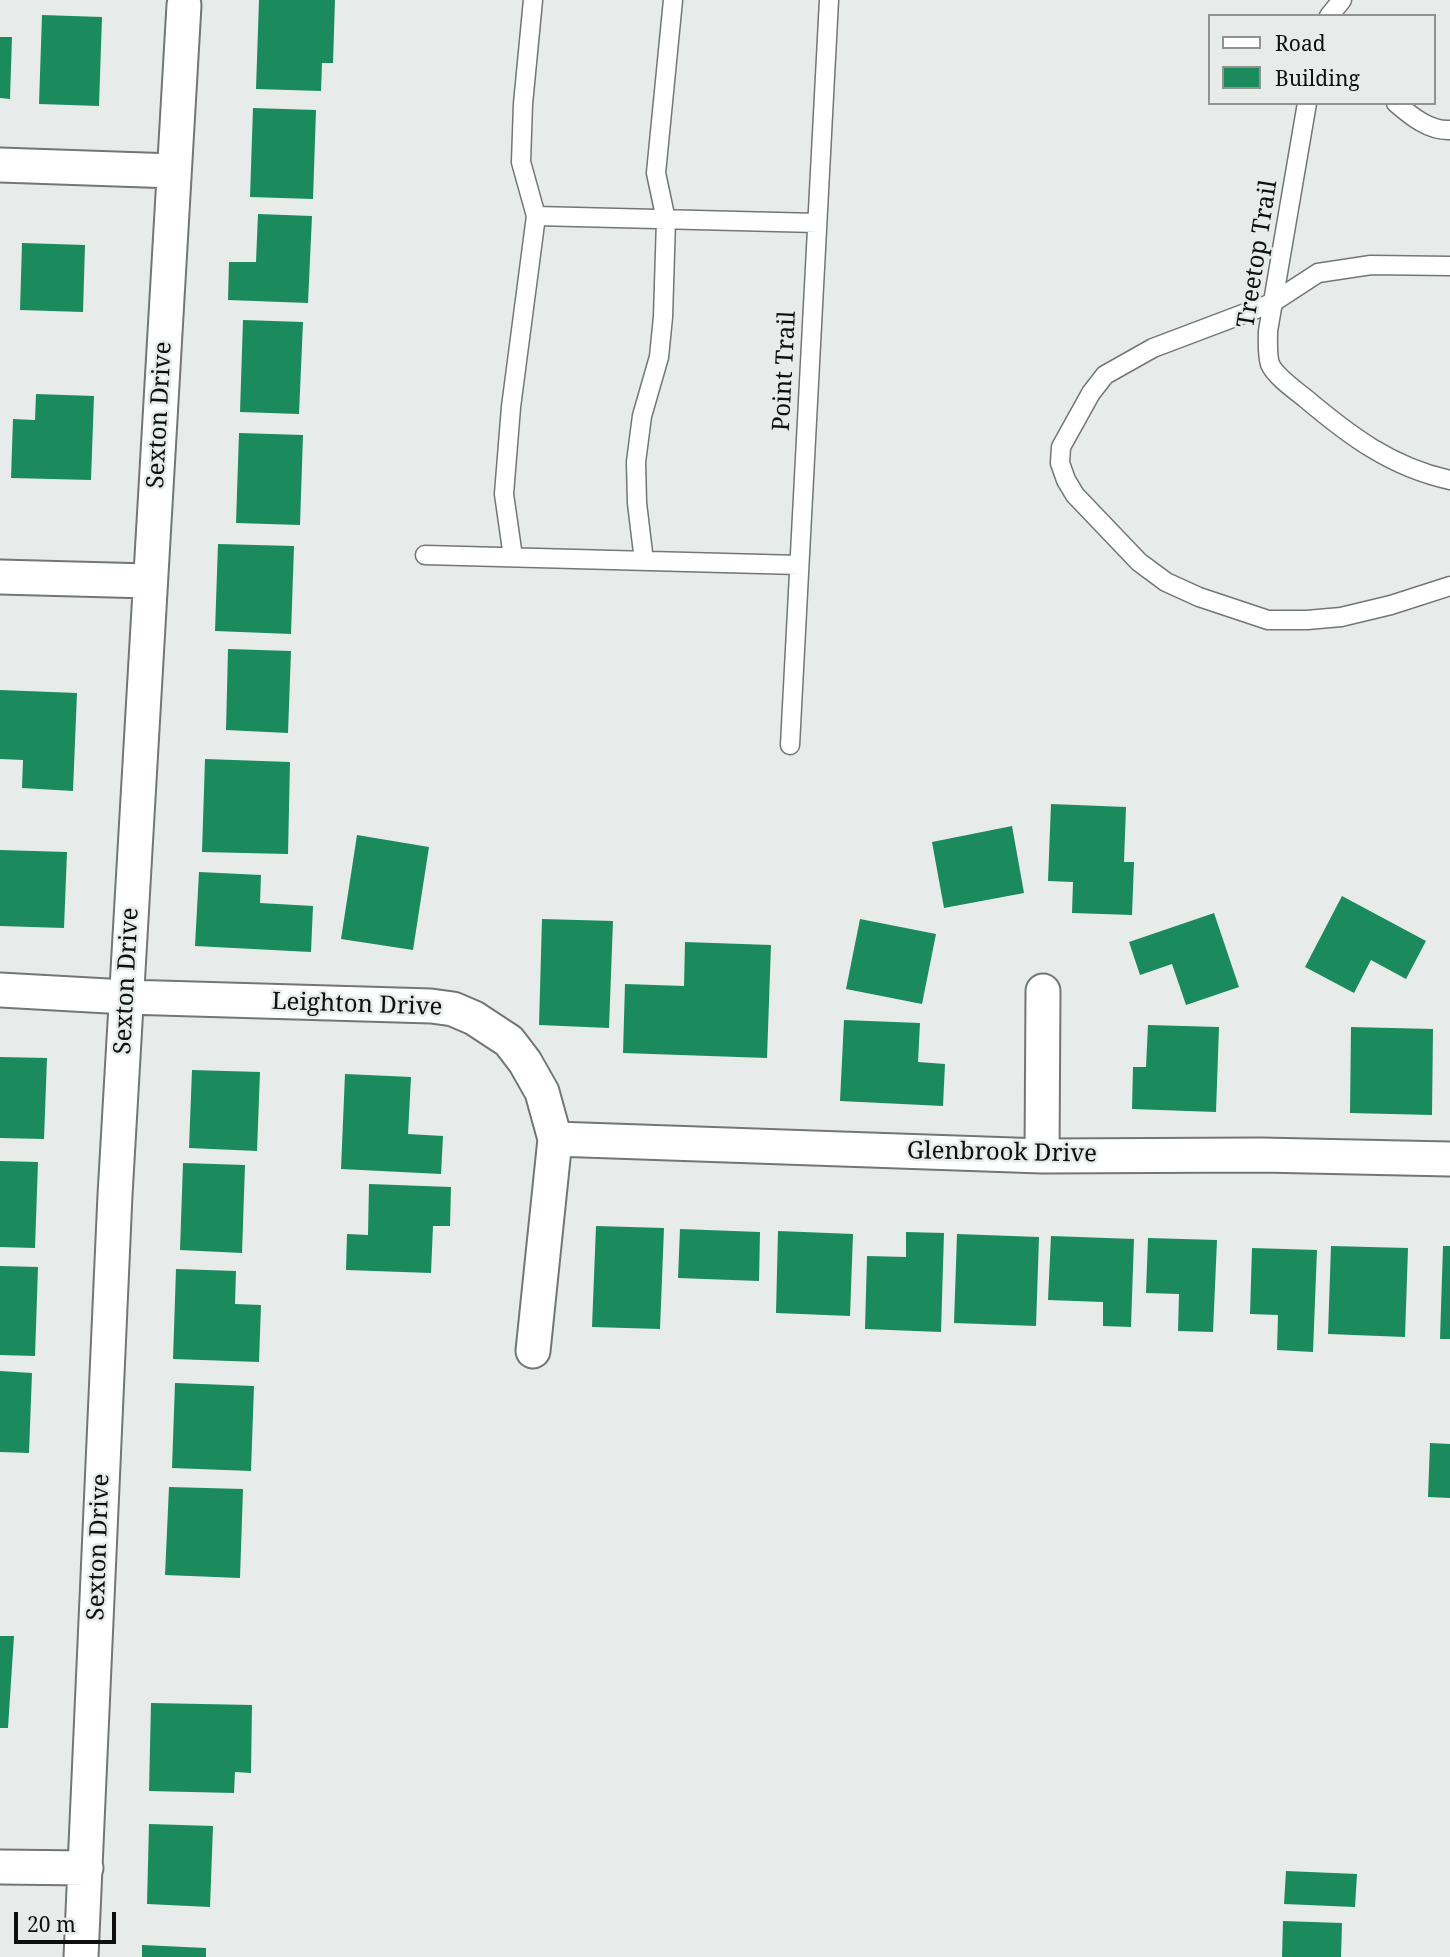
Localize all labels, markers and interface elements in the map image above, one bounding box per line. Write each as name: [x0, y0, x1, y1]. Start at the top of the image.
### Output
legend: [1208, 14, 1436, 105]
text: Road: [1275, 29, 1326, 57]
text: Building: [1275, 64, 1360, 92]
street label: Treetop Trail: [1232, 178, 1284, 330]
street label: Point Trail: [767, 310, 803, 432]
street label: Sexton Drive: [142, 341, 178, 489]
street label: Sexton Drive: [109, 907, 145, 1055]
street label: Leighton Drive: [271, 988, 443, 1022]
street label: Glenbrook Drive: [907, 1137, 1097, 1169]
street label: Sexton Drive: [82, 1473, 116, 1621]
scale bar: [18, 1898, 119, 1942]
text: 20 m: [27, 1910, 76, 1938]

